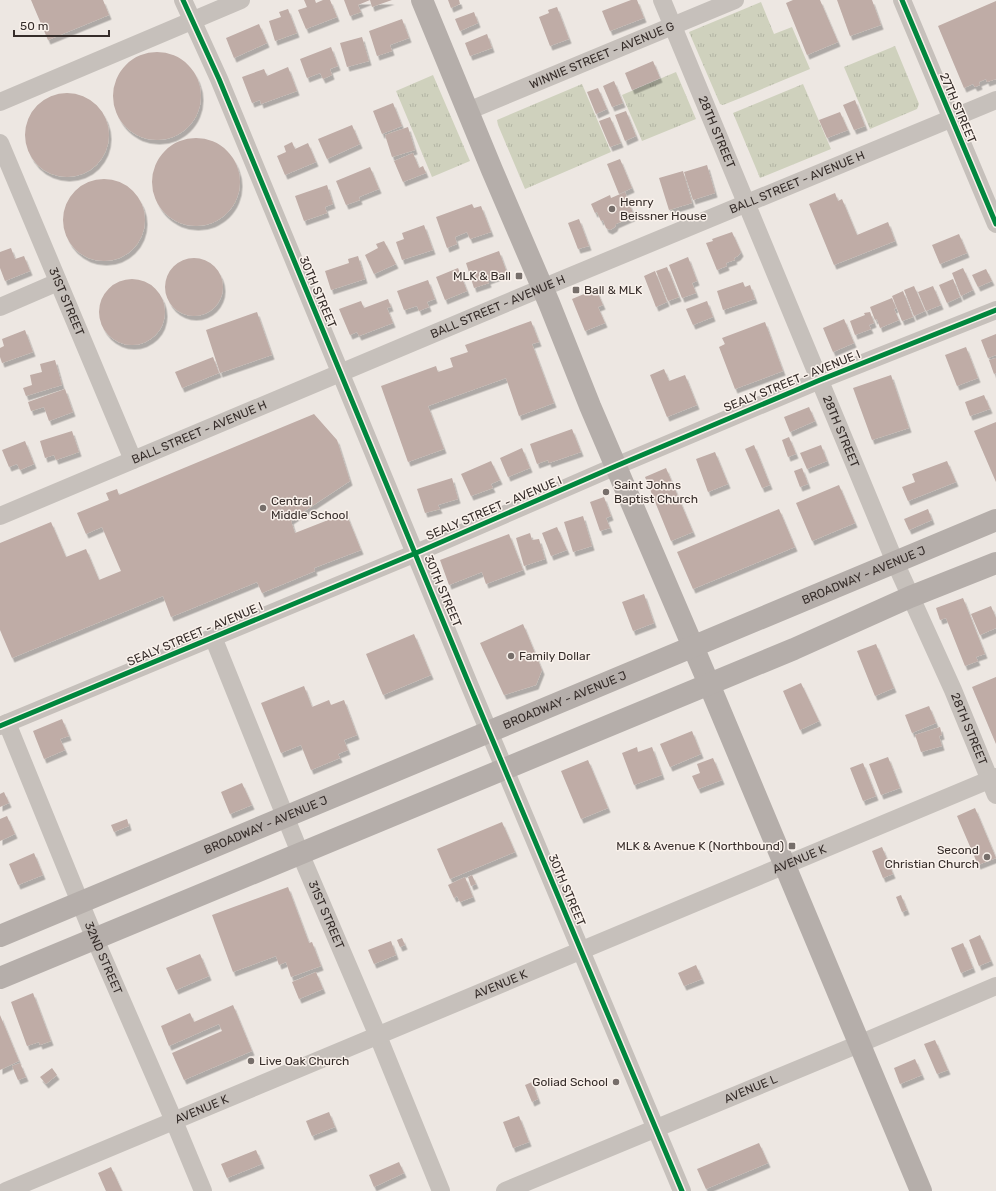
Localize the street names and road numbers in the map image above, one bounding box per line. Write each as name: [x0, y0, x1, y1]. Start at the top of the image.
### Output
street label: WINNIE STREET - AVENUE G: [527, 19, 676, 92]
street label: 27TH STREET: [937, 71, 979, 145]
street label: 28TH STREET: [696, 94, 738, 170]
street label: BALL STREET - AVENUE H: [727, 148, 867, 217]
street label: 30TH STREET: [297, 254, 339, 330]
street label: 31ST STREET: [46, 265, 87, 338]
street label: BALL STREET - AVENUE H: [428, 272, 567, 341]
street label: SEALY STREET - AVENUE I: [722, 347, 862, 415]
street label: 28TH STREET: [820, 393, 862, 470]
street label: BALL STREET - AVENUE H: [129, 398, 269, 467]
street label: SEALY STREET - AVENUE I: [424, 473, 564, 543]
street label: BROADWAY - AVENUE J: [800, 543, 928, 607]
street label: 30TH STREET: [422, 553, 464, 629]
street label: SEALY STREET - AVENUE I: [125, 599, 265, 669]
street label: BROADWAY - AVENUE J: [501, 668, 629, 732]
street label: 28TH STREET: [948, 691, 990, 767]
street label: BROADWAY - AVENUE J: [202, 793, 330, 857]
street label: AVENUE K: [770, 841, 829, 877]
street label: 30TH STREET: [546, 852, 588, 928]
street label: 31ST STREET: [306, 879, 347, 951]
street label: 32ND STREET: [82, 920, 125, 996]
street label: AVENUE K: [472, 966, 530, 1002]
street label: AVENUE L: [722, 1072, 780, 1106]
street label: AVENUE K: [173, 1091, 231, 1127]

